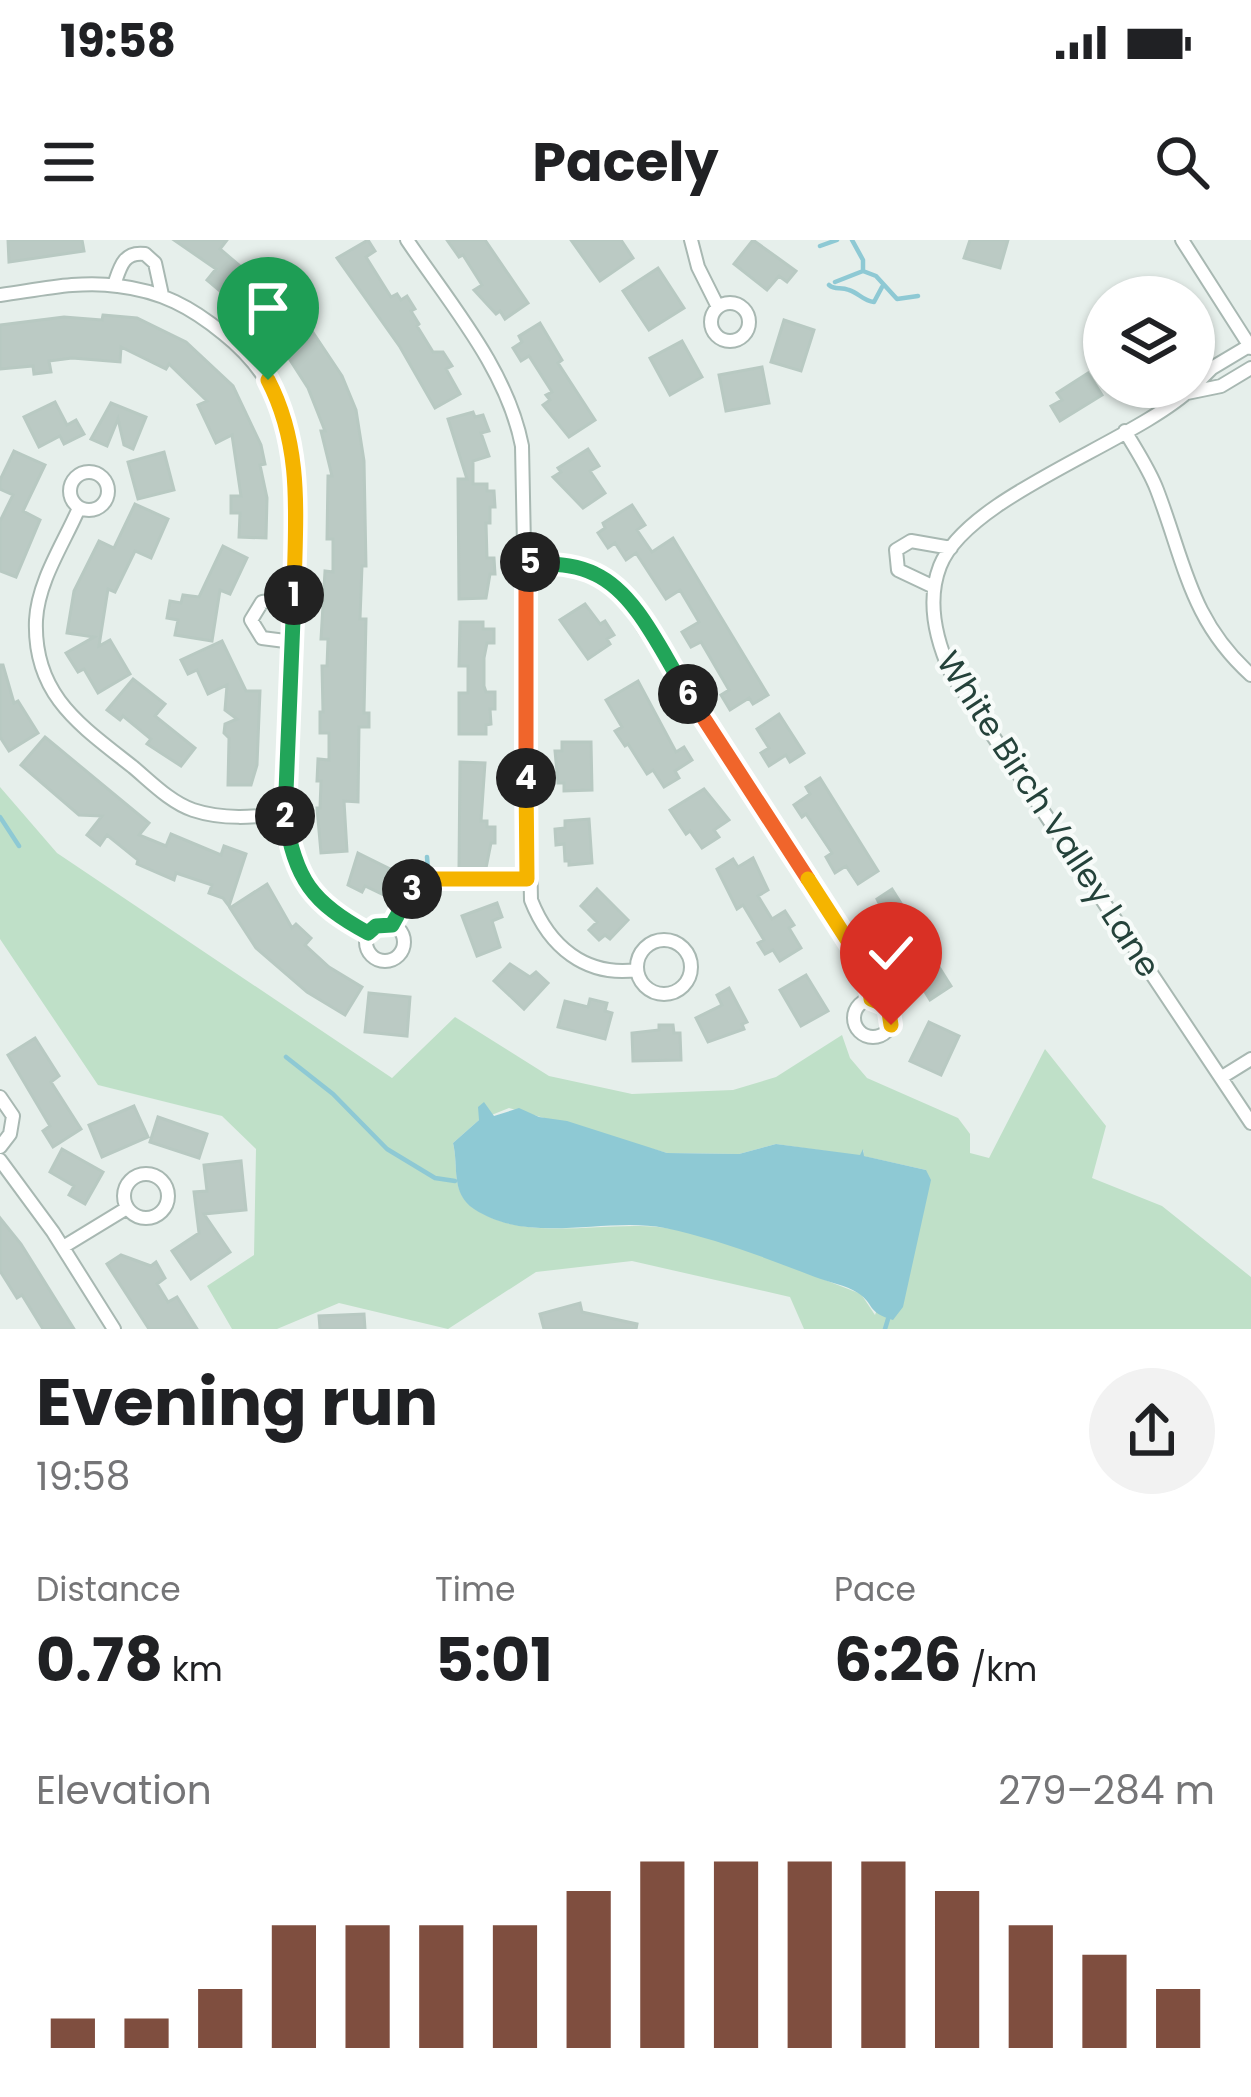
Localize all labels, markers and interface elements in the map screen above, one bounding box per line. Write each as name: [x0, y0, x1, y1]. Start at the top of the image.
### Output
text: 19:58: [60, 10, 176, 73]
text: Pacely: [532, 124, 719, 200]
icon: menu: [36, 129, 102, 195]
icon: search: [1149, 129, 1215, 195]
pin: [217, 257, 319, 380]
icon: arrive: [235, 275, 301, 341]
map controls: [1083, 276, 1215, 408]
button: layers: [1083, 276, 1215, 408]
pin: 5: [500, 532, 560, 592]
text: 5: [519, 538, 541, 585]
pin: 1: [264, 565, 324, 625]
text: 1: [288, 571, 300, 618]
street label: White Birch Valley Lane: [925, 642, 1172, 987]
pin: 6: [658, 664, 718, 724]
text: 6: [677, 670, 699, 717]
pin: 4: [496, 748, 556, 808]
text: 4: [515, 754, 537, 801]
pin: 2: [255, 786, 315, 846]
text: 2: [276, 792, 294, 839]
pin: 3: [382, 859, 442, 919]
text: 3: [402, 865, 422, 912]
pin: [840, 902, 942, 1025]
icon: check: [858, 920, 924, 986]
text: Evening run: [36, 1356, 438, 1448]
button: share: [1089, 1368, 1215, 1494]
text: 19:58: [36, 1449, 130, 1504]
text: Distance: [36, 1566, 181, 1613]
text: Time: [435, 1566, 515, 1613]
text: Pace: [834, 1566, 916, 1613]
text: 0.78: [36, 1618, 163, 1702]
text: 5:01: [435, 1618, 553, 1702]
text: 6:26: [834, 1618, 962, 1702]
text: km: [163, 1646, 223, 1693]
text: /km: [962, 1646, 1037, 1693]
text: Elevation: [36, 1763, 212, 1818]
text: 279–284 m: [998, 1763, 1215, 1818]

